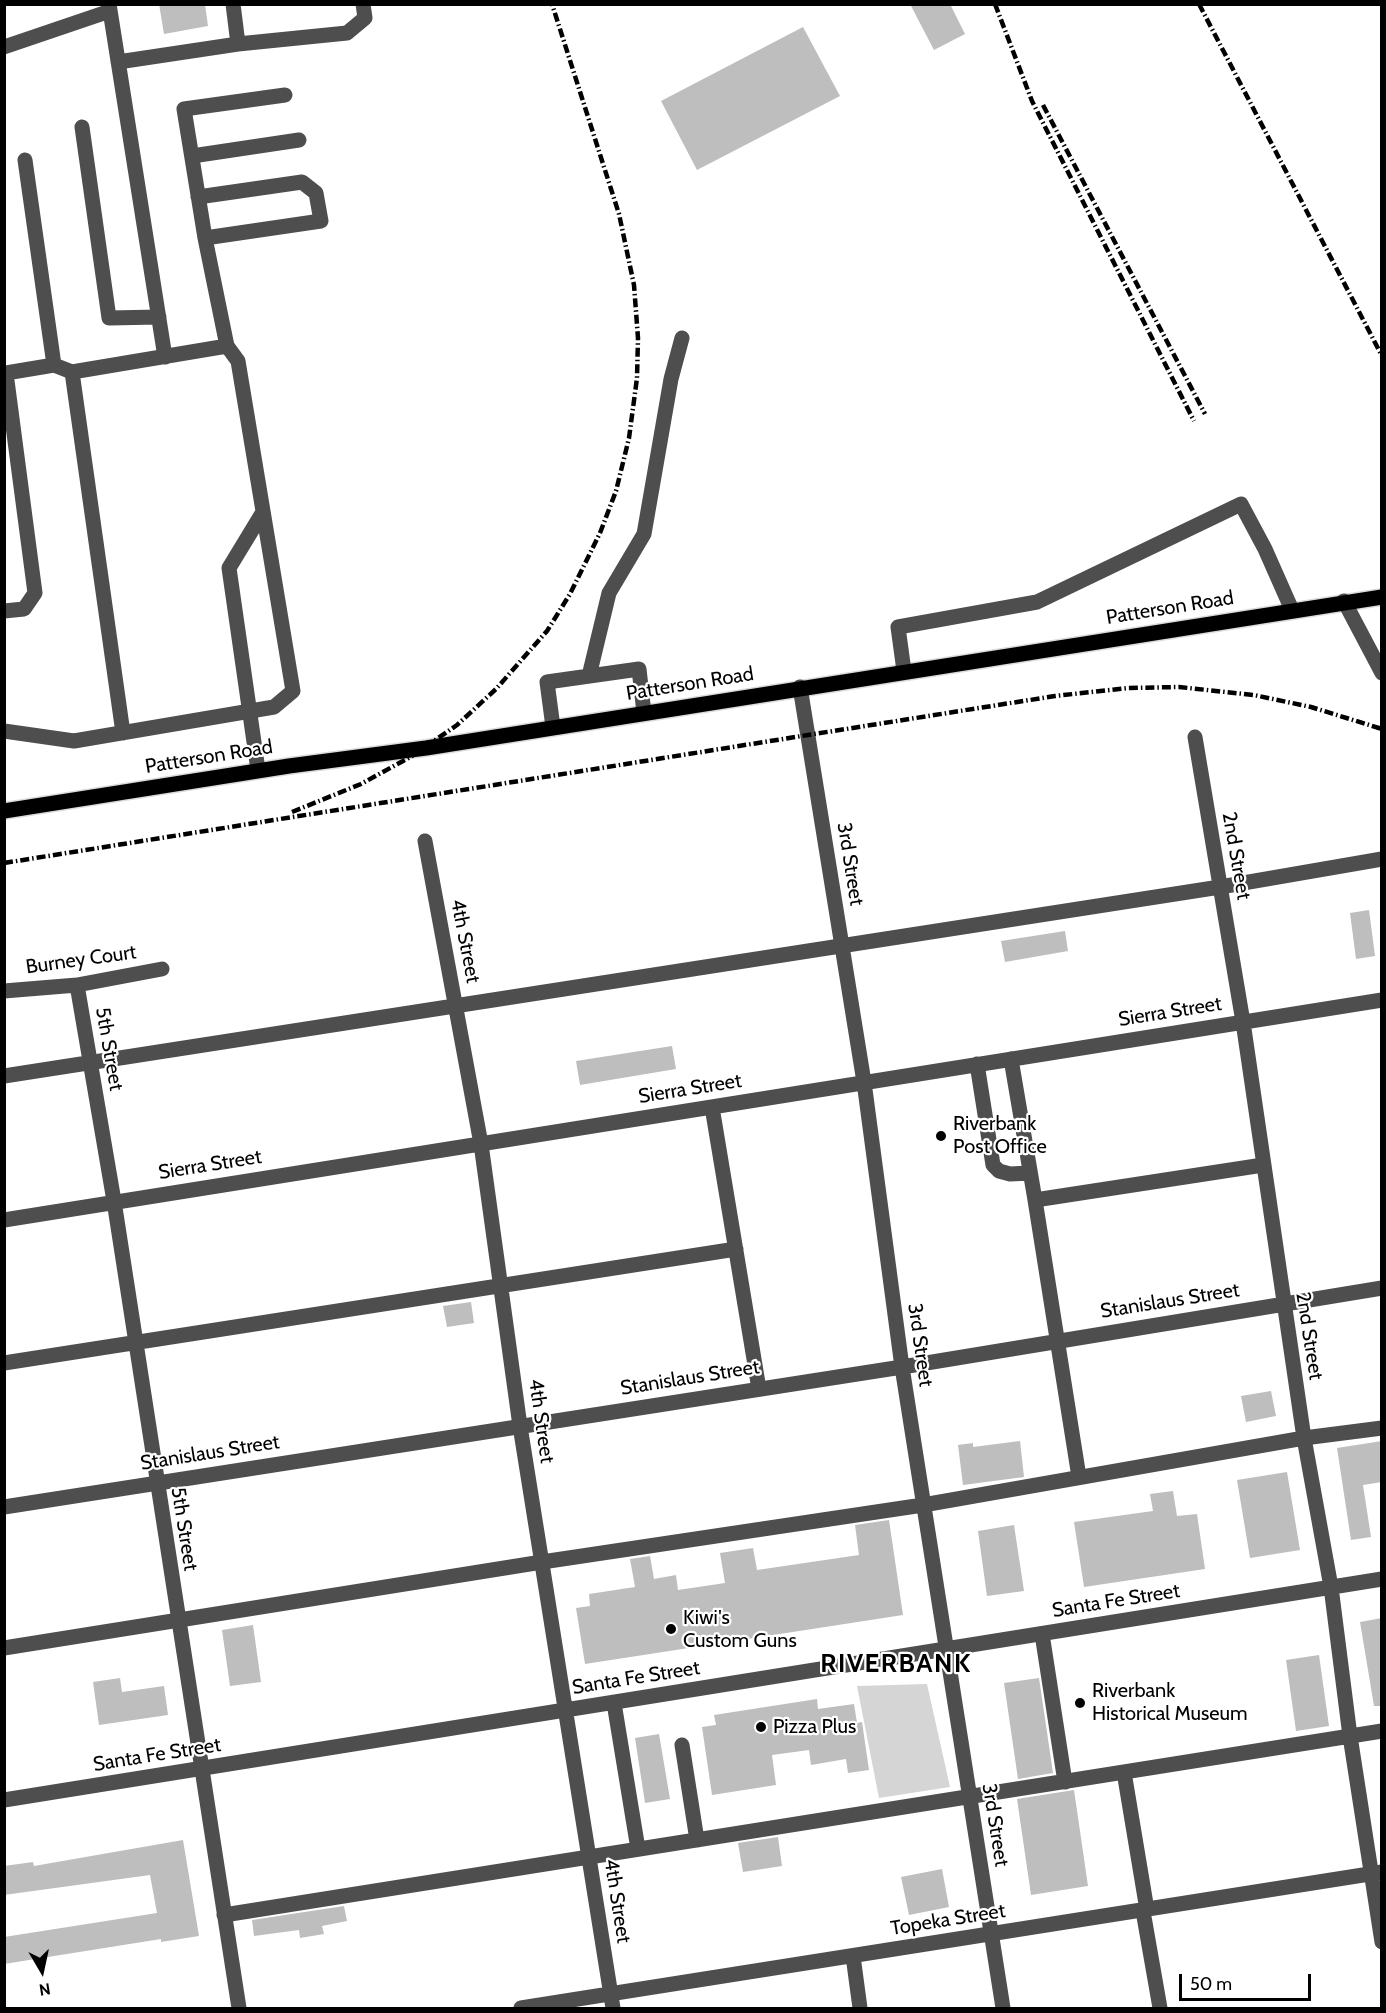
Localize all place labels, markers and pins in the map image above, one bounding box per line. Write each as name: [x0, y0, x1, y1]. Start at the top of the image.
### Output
place label: Riverbank Post Office: [953, 1112, 1047, 1159]
marker: Riverbank Post Office: [934, 1129, 948, 1143]
place label: Kiwi's Custom Guns: [683, 1606, 797, 1653]
marker: Kiwi's Custom Guns: [664, 1622, 678, 1636]
place label: Riverbank Historical Museum: [1092, 1679, 1248, 1726]
marker: Riverbank Historical Museum: [1073, 1696, 1087, 1710]
place label: Pizza Plus: [773, 1715, 856, 1739]
marker: Pizza Plus: [754, 1720, 768, 1734]

